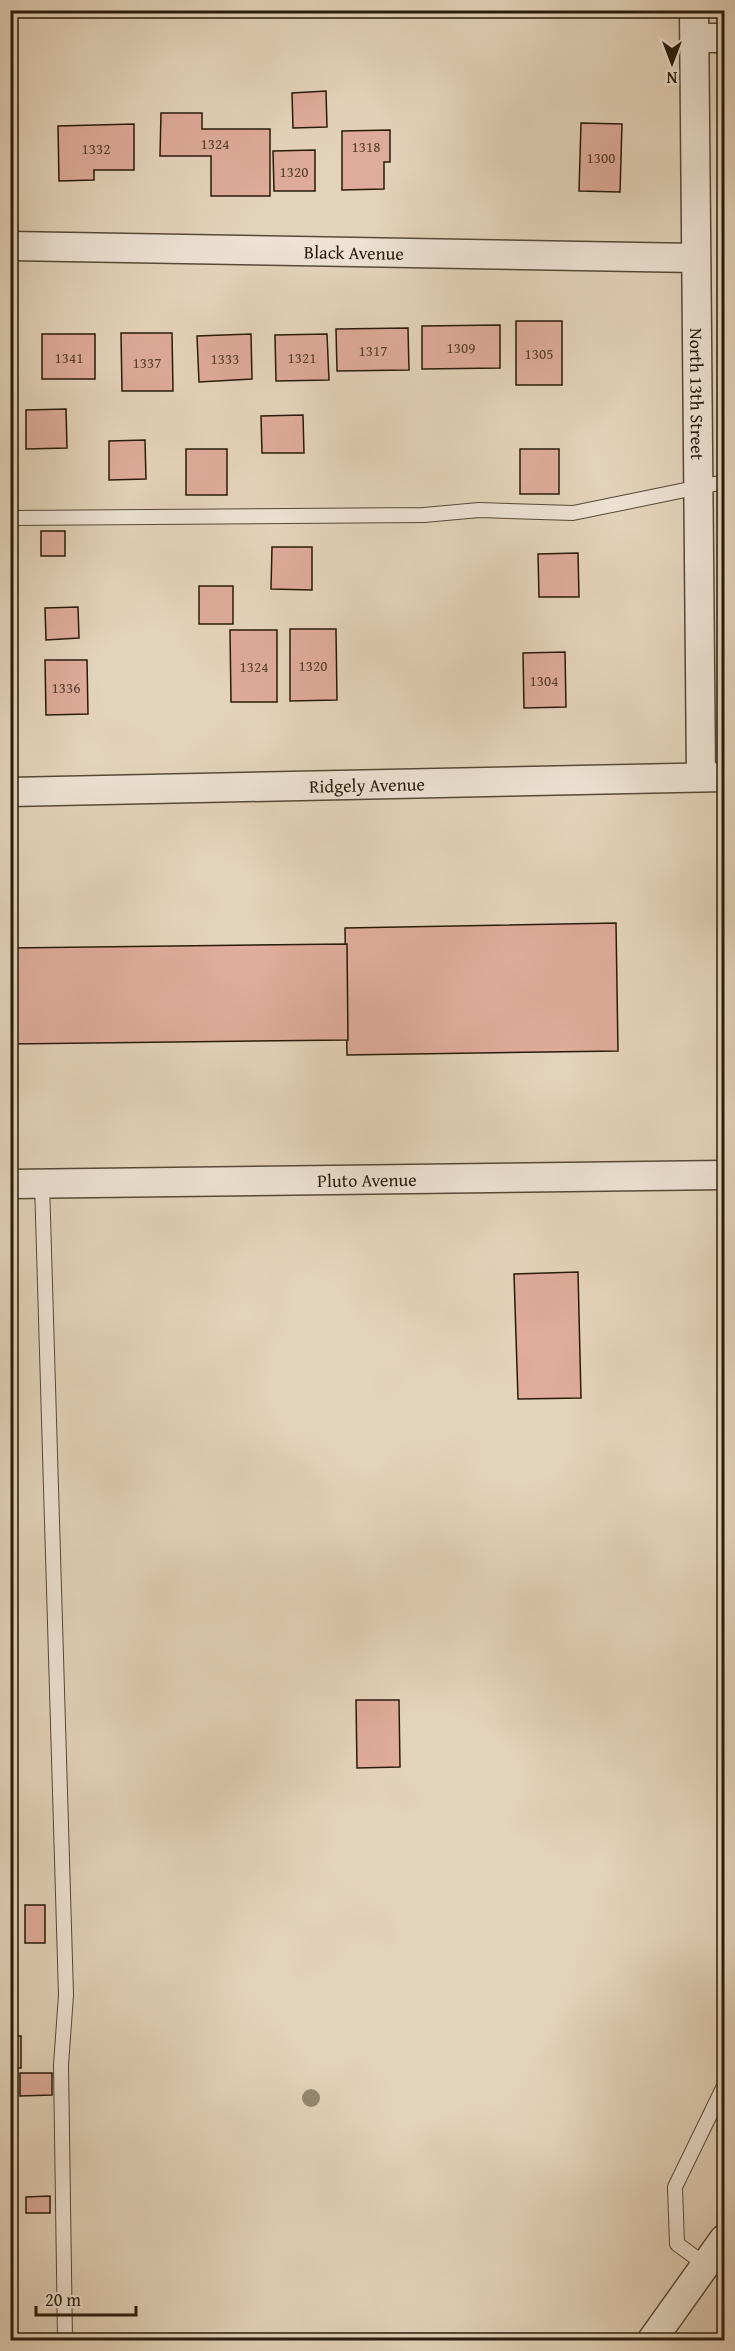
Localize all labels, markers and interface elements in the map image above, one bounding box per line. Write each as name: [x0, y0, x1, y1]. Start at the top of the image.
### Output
north arrow: [642, 33, 702, 93]
text: N: [666, 66, 677, 90]
house number: 1324: [201, 133, 229, 154]
house number: 1318: [352, 136, 380, 157]
house number: 1332: [82, 138, 110, 159]
house number: 1300: [587, 147, 615, 168]
house number: 1320: [280, 161, 308, 182]
street label: Black Avenue: [304, 238, 404, 266]
street label: North 13th Street: [683, 328, 712, 461]
house number: 1309: [447, 337, 475, 358]
house number: 1317: [359, 340, 387, 361]
house number: 1305: [525, 343, 553, 364]
house number: 1341: [55, 347, 83, 368]
house number: 1321: [288, 347, 316, 368]
house number: 1333: [211, 348, 239, 369]
house number: 1337: [133, 352, 161, 373]
house number: 1320: [299, 655, 327, 676]
house number: 1324: [240, 656, 268, 677]
house number: 1304: [530, 670, 558, 691]
house number: 1336: [52, 677, 80, 698]
street label: Ridgely Avenue: [309, 770, 425, 799]
street label: Pluto Avenue: [317, 1165, 417, 1194]
scale bar: [36, 2279, 136, 2317]
text: 20 m: [45, 2286, 81, 2313]

